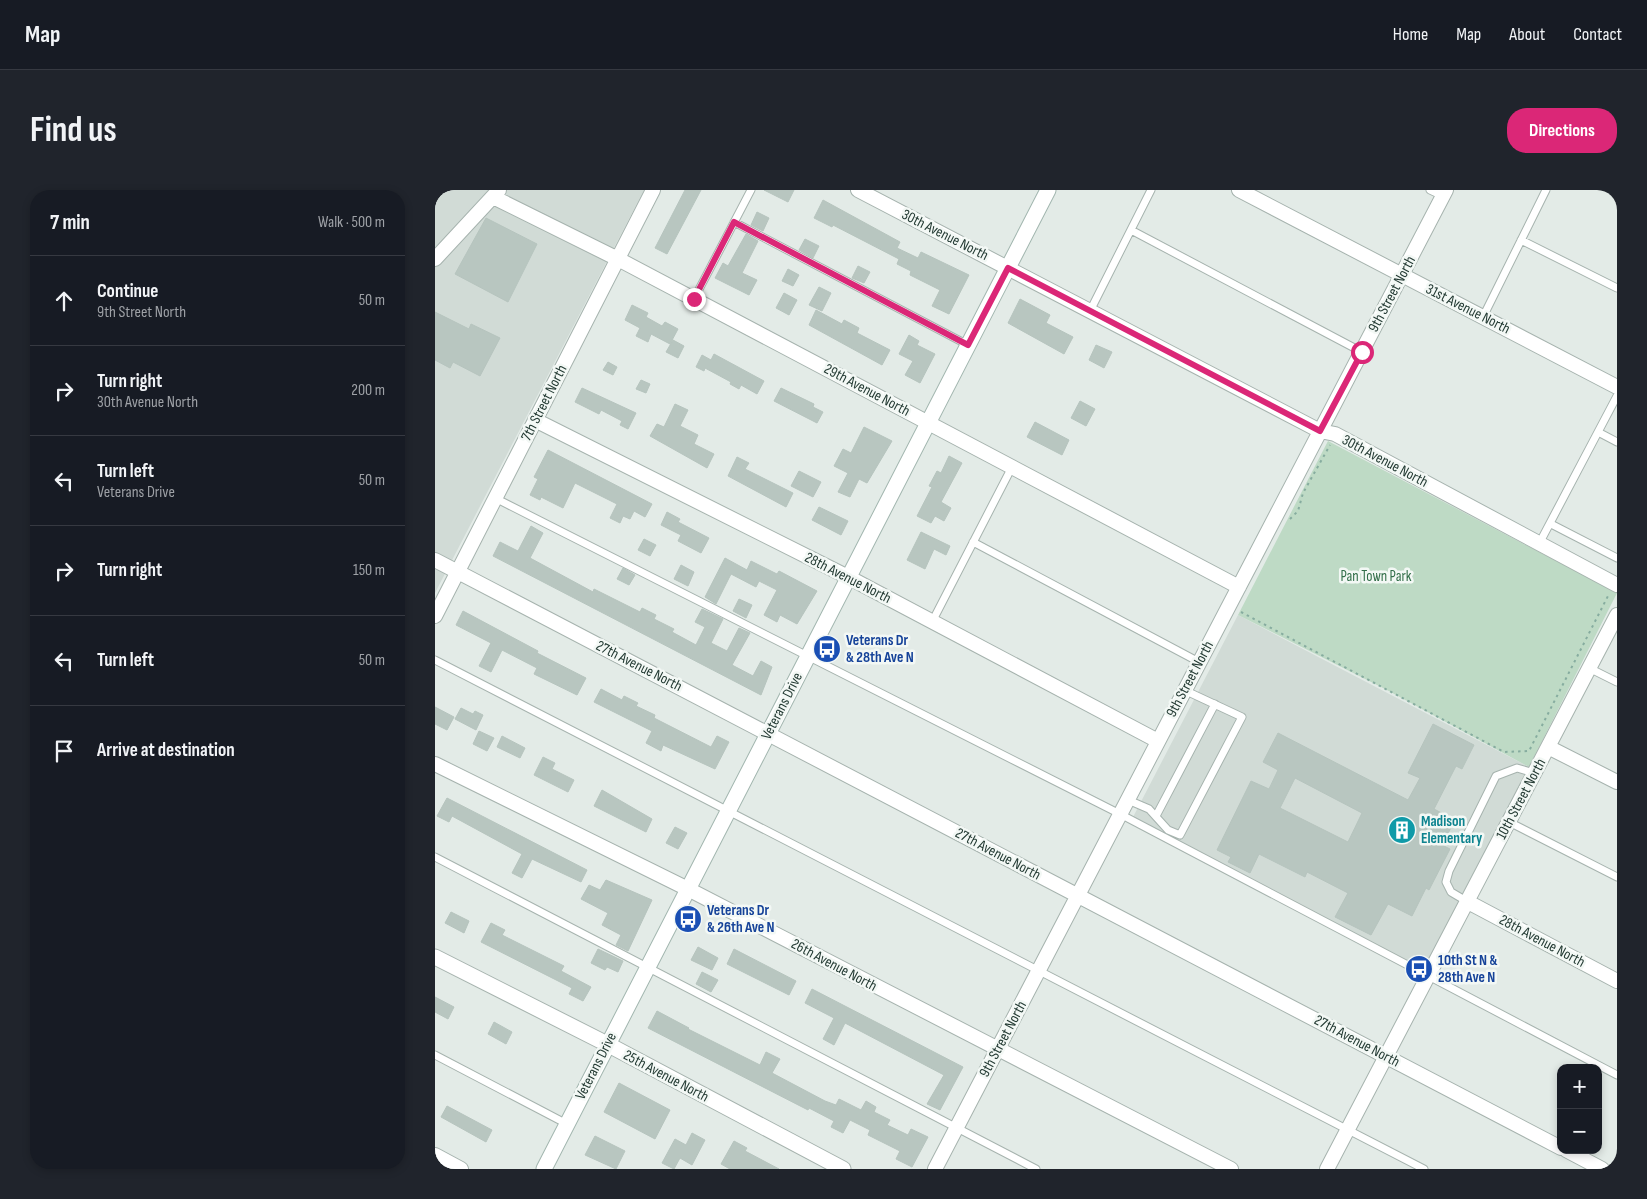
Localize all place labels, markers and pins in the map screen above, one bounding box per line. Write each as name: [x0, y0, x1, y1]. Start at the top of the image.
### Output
place label: Veterans Dr & 28th Ave N: [846, 631, 914, 667]
bus stop icon: Veterans Dr & 28th Ave N: [812, 634, 842, 664]
place label: Madison Elementary: [1421, 812, 1483, 848]
building icon: Madison Elementary: [1387, 815, 1417, 845]
place label: Veterans Dr & 26th Ave N: [707, 901, 775, 937]
bus stop icon: Veterans Dr & 26th Ave N: [673, 904, 703, 934]
place label: 10th St N & 28th Ave N: [1438, 951, 1497, 987]
bus stop icon: 10th St N & 28th Ave N: [1404, 954, 1434, 984]

